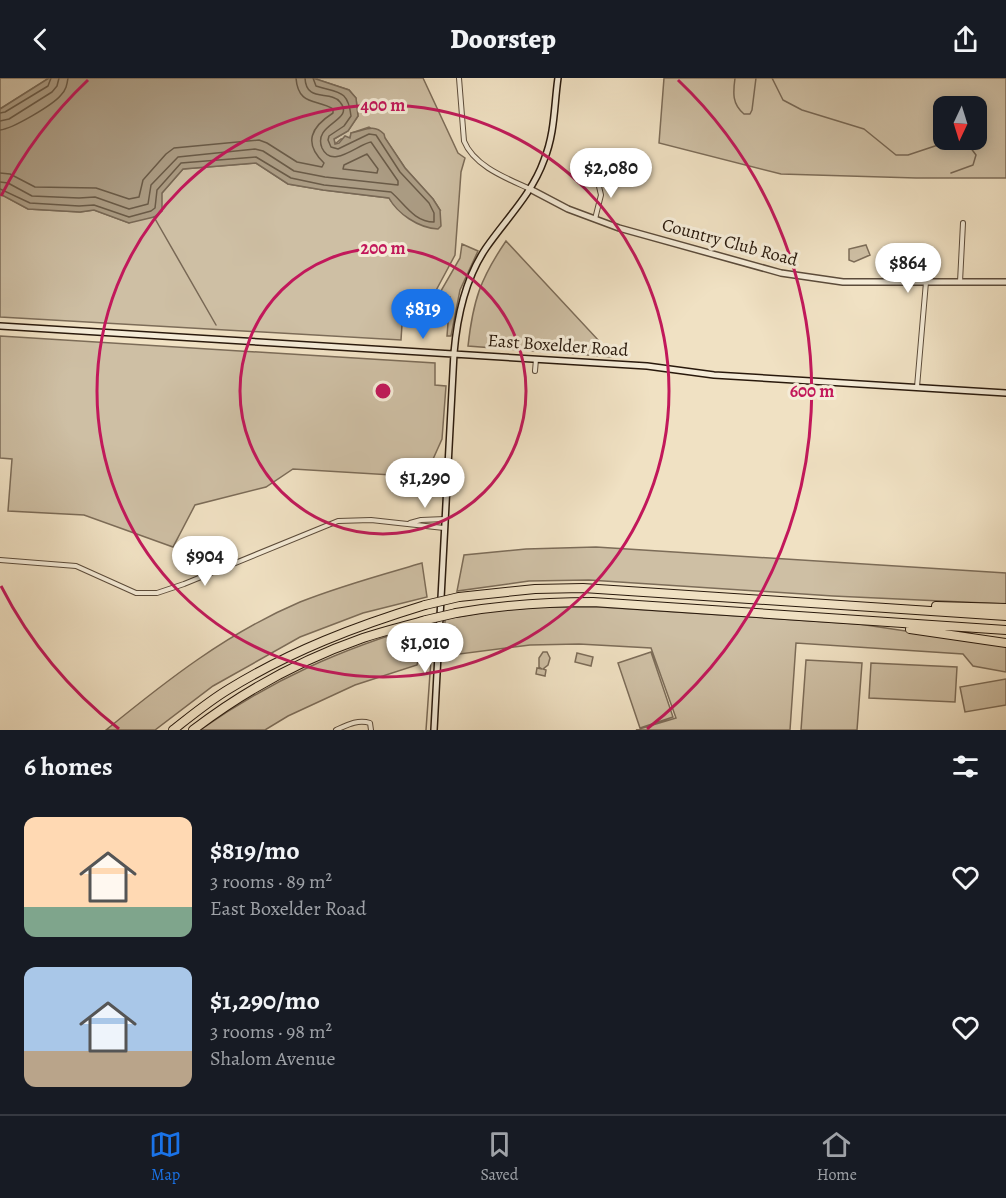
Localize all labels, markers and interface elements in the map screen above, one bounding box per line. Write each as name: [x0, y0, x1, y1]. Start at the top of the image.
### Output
text: Doorstep: [450, 21, 556, 57]
icon: back: [24, 23, 57, 56]
icon: share: [949, 23, 982, 56]
text: 400 m: [361, 93, 405, 117]
north arrow: [933, 96, 987, 150]
map controls: [933, 96, 987, 150]
pin: $2,080: [562, 148, 660, 199]
text: $2,080: [584, 154, 638, 181]
street label: Country Club Road: [659, 212, 801, 272]
text: 200 m: [360, 236, 406, 260]
pin: $864: [872, 243, 944, 294]
text: $864: [889, 249, 927, 276]
pin: $819: [387, 289, 459, 340]
text: $819: [405, 295, 441, 322]
street label: East Boxelder Road: [487, 328, 629, 362]
text: 600 m: [790, 379, 834, 403]
centre of rings: [373, 381, 393, 401]
pin: $1,290: [376, 458, 474, 509]
text: $1,290: [400, 464, 450, 491]
pin: $904: [169, 536, 241, 587]
text: $904: [186, 542, 224, 569]
pin: $1,010: [376, 623, 474, 674]
text: $1,010: [400, 629, 450, 656]
text: 6 homes: [24, 749, 113, 784]
icon: filters: [949, 750, 982, 783]
text: $819/mo: [210, 833, 300, 868]
icon: home: [72, 841, 144, 913]
icon: heart: [949, 861, 982, 894]
text: 3 rooms · 89 m²: [210, 868, 332, 895]
text: East Boxelder Road: [210, 895, 367, 922]
text: $1,290/mo: [210, 983, 320, 1018]
icon: home: [72, 991, 144, 1063]
icon: heart: [949, 1011, 982, 1044]
text: 3 rooms · 98 m²: [210, 1018, 332, 1045]
text: Shalom Avenue: [210, 1045, 335, 1072]
tab: Map: [149, 1128, 182, 1186]
tab: Saved: [480, 1128, 518, 1186]
tab: Home: [817, 1128, 857, 1186]

